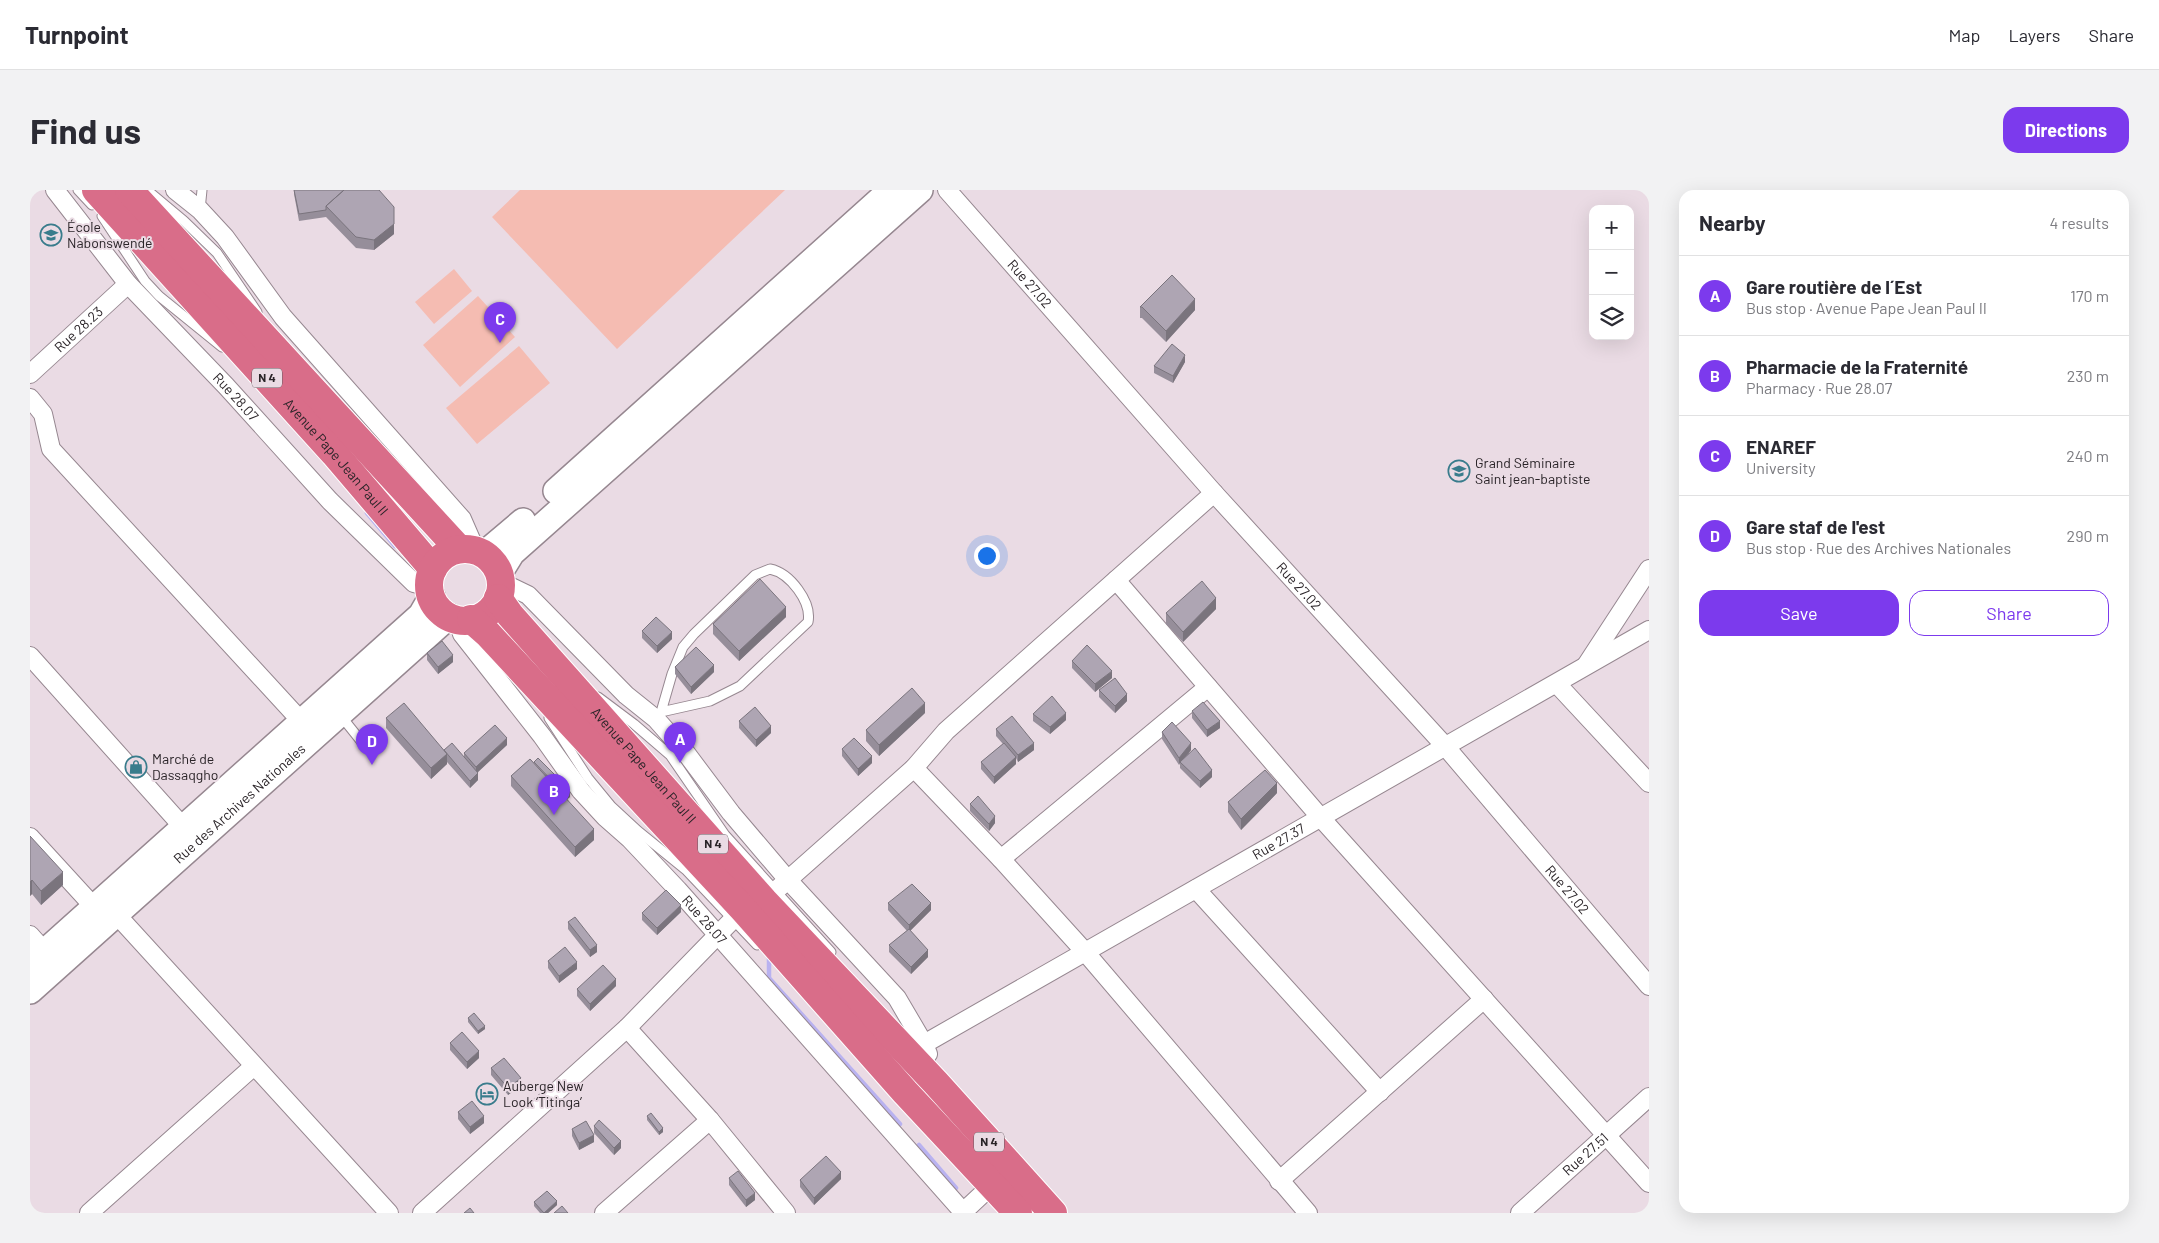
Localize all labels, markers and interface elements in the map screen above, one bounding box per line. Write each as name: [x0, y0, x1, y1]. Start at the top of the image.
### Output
text: Turnpoint: [25, 20, 129, 49]
text: Map: [1948, 24, 1980, 46]
text: Layers: [2008, 24, 2061, 46]
text: Share: [2089, 24, 2134, 46]
button: Directions: [2003, 107, 2129, 153]
text: Find us: [30, 109, 141, 151]
map controls: [1589, 205, 1634, 340]
button: +: [1589, 205, 1634, 250]
text: Nearby: [1699, 210, 1765, 235]
text: 4 results: [2049, 213, 2109, 232]
place label: École Nabonswendé: [67, 218, 153, 251]
school or university icon: École Nabonswendé: [39, 223, 63, 247]
button: −: [1589, 250, 1634, 295]
street label: Rue 27.02: [1004, 256, 1056, 311]
text: Gare routière de l´Est: [1746, 275, 1922, 298]
text: A: [1710, 286, 1720, 305]
text: 170 m: [2070, 286, 2109, 305]
button: layers: [1589, 295, 1634, 340]
text: Bus stop · Avenue Pape Jean Paul II: [1746, 298, 1987, 317]
pin: C: [484, 302, 516, 343]
street label: Rue 28.23: [51, 303, 106, 355]
text: Pharmacie de la Fraternité: [1746, 355, 1968, 378]
text: B: [1710, 366, 1720, 385]
text: 230 m: [2067, 366, 2109, 385]
road number: N 4: [252, 368, 282, 388]
street label: Rue 28.07: [210, 369, 263, 424]
text: Pharmacy · Rue 28.07: [1746, 378, 1892, 397]
street label: Avenue Pape Jean Paul II: [281, 395, 392, 518]
text: ENAREF: [1746, 435, 1816, 458]
text: C: [1710, 446, 1720, 465]
text: 240 m: [2066, 446, 2109, 465]
place label: Grand Séminaire Saint jean-baptiste: [1475, 454, 1591, 487]
text: University: [1746, 458, 1816, 477]
school or university icon: Grand Séminaire Saint jean-baptiste: [1447, 459, 1471, 483]
text: Gare staf de l'est: [1746, 515, 1885, 538]
text: D: [1710, 526, 1720, 545]
text: 290 m: [2067, 526, 2109, 545]
text: Bus stop · Rue des Archives Nationales: [1746, 538, 2011, 557]
your location: [974, 543, 1000, 569]
street label: Rue 27.02: [1273, 558, 1326, 613]
button: Save: [1699, 590, 1899, 636]
button: Share: [1909, 590, 2109, 636]
street label: Avenue Pape Jean Paul II: [588, 705, 700, 827]
pin: A: [664, 722, 696, 763]
pin: D: [356, 724, 388, 765]
street label: Rue des Archives Nationales: [170, 740, 309, 867]
place label: Marché de Dassaqgho: [152, 750, 218, 783]
shop icon: Marché de Dassaqgho: [124, 755, 148, 779]
pin: B: [538, 774, 570, 815]
street label: Rue 27.37: [1249, 819, 1308, 863]
road number: N 4: [698, 834, 728, 854]
street label: Rue 27.02: [1542, 861, 1593, 917]
street label: Rue 28.07: [679, 892, 731, 947]
place label: Auberge New Look ‘Titinga’: [503, 1077, 584, 1110]
hotel icon: Auberge New Look ‘Titinga’: [475, 1082, 499, 1106]
street label: Rue 27.51: [1559, 1129, 1611, 1179]
road number: N 4: [974, 1132, 1004, 1152]

